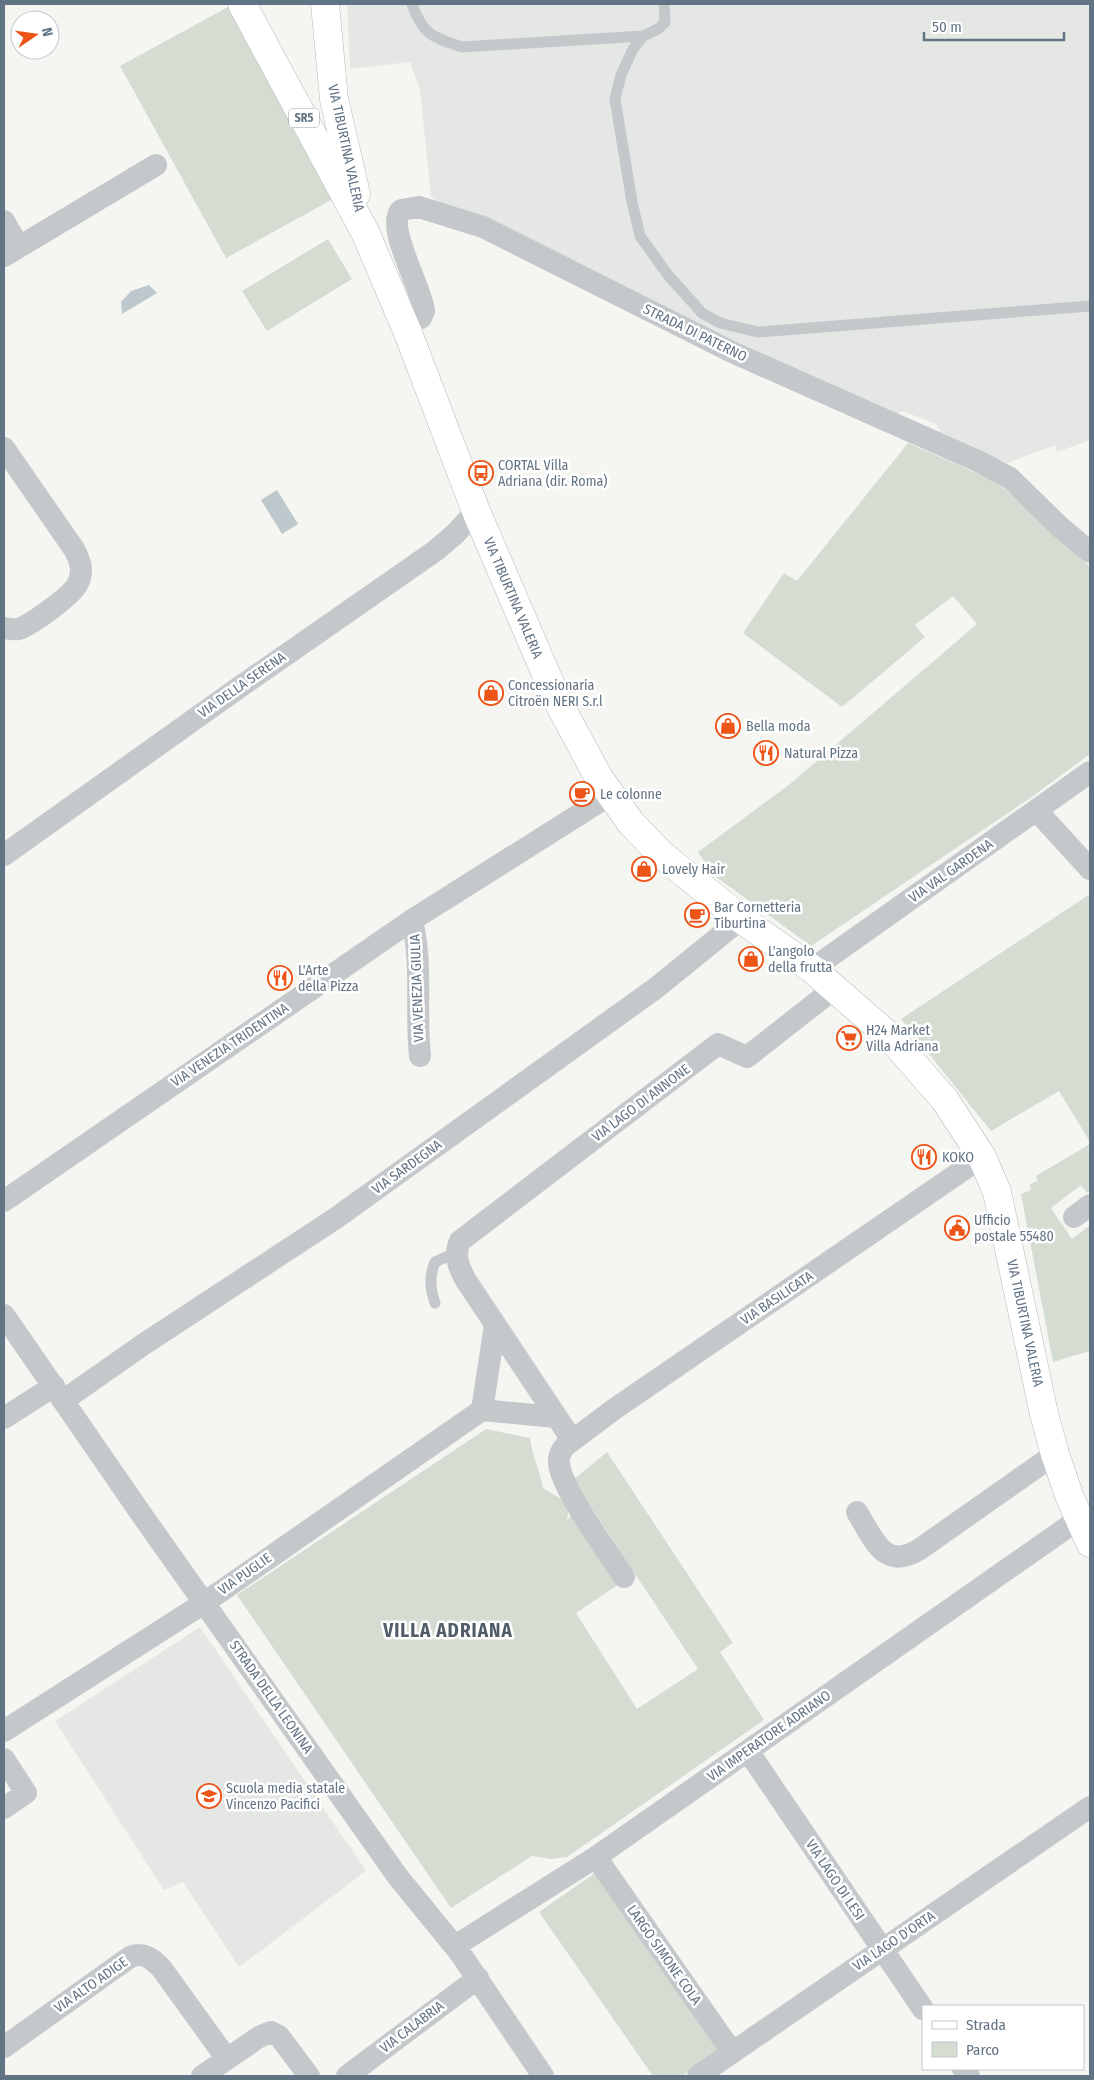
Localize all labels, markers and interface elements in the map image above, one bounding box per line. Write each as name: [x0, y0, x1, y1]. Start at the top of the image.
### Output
north arrow: [10, 10, 60, 60]
scale bar: [924, 10, 1064, 42]
text: 50 m: [932, 18, 962, 36]
text: N: [38, 26, 56, 38]
street label: VIA TIBURTINA VALERIA: [324, 83, 368, 214]
road number: SR5: [289, 109, 319, 128]
street label: STRADA DI PATERNO: [641, 301, 750, 365]
place label: CORTAL Villa Adriana (dir. Roma): [498, 457, 607, 490]
bus stop icon: CORTAL Villa Adriana (dir. Roma): [468, 460, 494, 486]
street label: VIA TIBURTINA VALERIA: [480, 535, 546, 662]
street label: VIA DELLA SERENA: [195, 648, 289, 721]
place label: Concessionaria Citroën NERI S.r.l: [508, 677, 603, 710]
shop icon: Concessionaria Citroën NERI S.r.l: [478, 680, 504, 706]
shop icon: Bella moda: [715, 713, 741, 739]
place label: Bella moda: [746, 718, 811, 735]
restaurant icon: Natural Pizza: [753, 740, 779, 766]
place label: Natural Pizza: [784, 745, 858, 762]
cafe icon: Le colonne: [569, 781, 595, 807]
place label: Le colonne: [600, 786, 662, 803]
street label: VIA VAL GARDENA: [906, 835, 997, 906]
shop icon: Lovely Hair: [631, 856, 657, 882]
place label: Lovely Hair: [662, 861, 725, 878]
place label: Bar Cornetteria Tiburtina: [714, 899, 801, 932]
cafe icon: Bar Cornetteria Tiburtina: [684, 902, 710, 928]
street label: VIA VENEZIA GIULIA: [407, 933, 427, 1042]
place label: L'angolo della frutta: [768, 943, 832, 976]
shop icon: L'angolo della frutta: [738, 946, 764, 972]
place label: L'Arte della Pizza: [298, 962, 359, 995]
restaurant icon: L'Arte della Pizza: [267, 965, 293, 991]
street label: VIA VENEZIA TRIDENTINA: [168, 999, 292, 1091]
place label: H24 Market Villa Adriana: [866, 1022, 939, 1055]
supermarket icon: H24 Market Villa Adriana: [836, 1025, 862, 1051]
street label: VIA LAGO DI ANNONE: [589, 1060, 694, 1145]
street label: VIA SARDEGNA: [369, 1136, 446, 1198]
restaurant icon: KOKO: [911, 1144, 937, 1170]
place label: KOKO: [942, 1149, 974, 1166]
place label: Ufficio postale 55480: [974, 1212, 1054, 1245]
public building icon: Ufficio postale 55480: [944, 1215, 970, 1241]
street label: VIA TIBURTINA VALERIA: [1003, 1258, 1047, 1389]
street label: VIA BASILICATA: [738, 1267, 817, 1328]
street label: VIA PUGLIE: [215, 1549, 275, 1599]
district label: VILLA ADRIANA: [382, 1619, 513, 1642]
street label: STRADA DELLA LEONINA: [226, 1637, 317, 1757]
street label: VIA IMPERATORE ADRIANO: [704, 1687, 834, 1785]
place label: Scuola media statale Vincenzo Pacifici: [226, 1780, 345, 1813]
school or university icon: Scuola media statale Vincenzo Pacifici: [196, 1783, 222, 1809]
street label: VIA LAGO DI LESI: [802, 1837, 868, 1923]
street label: LARGO SIMONE COLA: [623, 1902, 705, 2009]
street label: VIA LAGO D'ORTA: [850, 1907, 939, 1975]
street label: VIA ALTO ADIGE: [51, 1953, 131, 2017]
street label: VIA CALABRIA: [377, 1997, 448, 2057]
legend: [922, 2005, 1084, 2070]
text: Strada: [966, 2016, 1006, 2034]
text: Parco: [966, 2041, 999, 2059]

